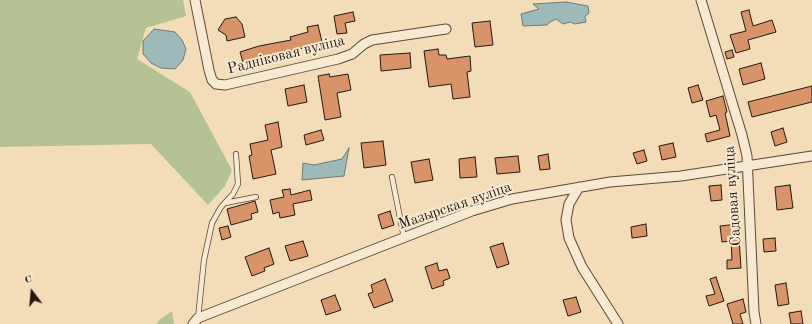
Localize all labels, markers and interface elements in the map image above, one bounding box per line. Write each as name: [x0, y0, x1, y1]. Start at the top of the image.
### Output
street label: Радніковая вуліца: [225, 32, 347, 78]
street label: Садовая вуліца: [721, 145, 745, 247]
street label: Мазырская вуліца: [396, 178, 514, 234]
north arrow: [12, 272, 52, 312]
text: С: [24, 274, 34, 286]

